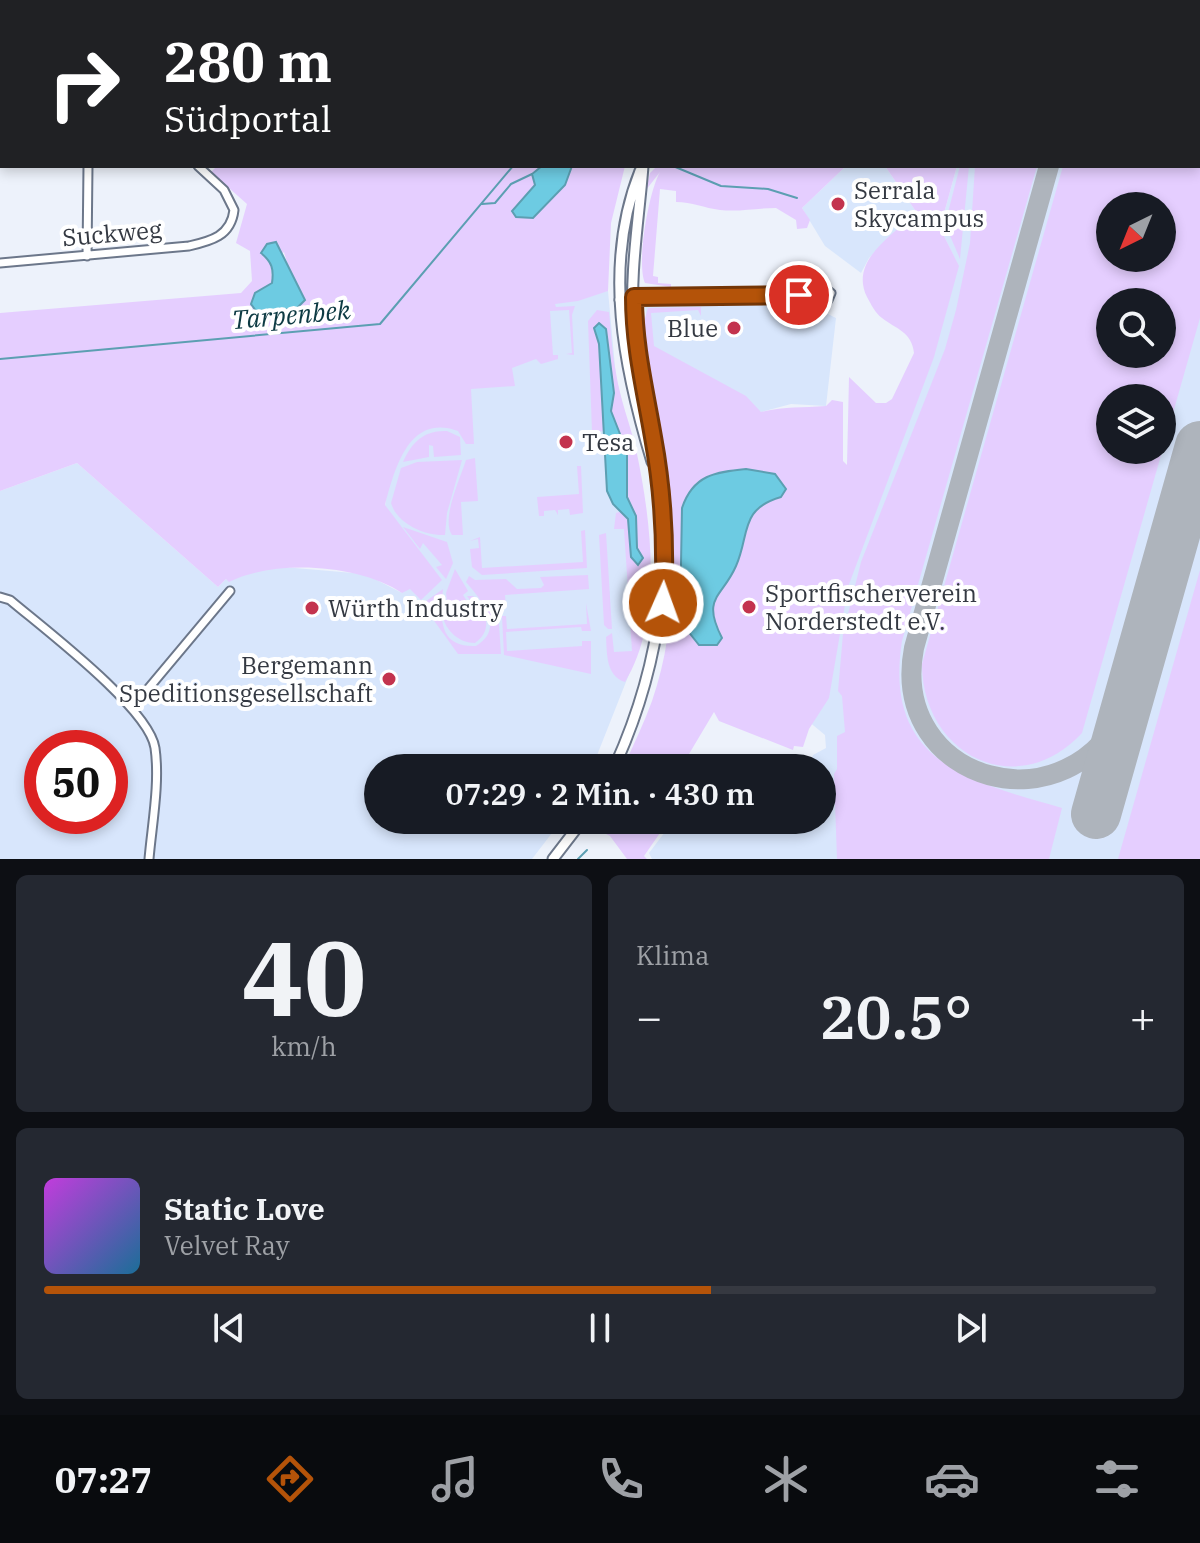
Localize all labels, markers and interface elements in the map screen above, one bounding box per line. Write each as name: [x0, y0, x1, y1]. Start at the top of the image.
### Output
text: 280 m: [164, 25, 332, 97]
icon: right: [32, 32, 136, 136]
text: Südportal: [164, 95, 332, 142]
place label: Serrala Skycampus: [854, 174, 984, 234]
north arrow: [1096, 192, 1176, 272]
map controls: [1096, 192, 1176, 464]
marker: Serrala Skycampus: [829, 195, 847, 213]
street label: Suckweg: [61, 213, 163, 253]
pin: [765, 261, 833, 329]
icon: arrive: [777, 273, 821, 317]
button: search: [1096, 288, 1176, 368]
water label: Tarpenbek: [230, 292, 352, 336]
place label: Blue: [667, 312, 718, 344]
marker: Blue: [725, 319, 743, 337]
button: layers: [1096, 384, 1176, 464]
place label: Tesa: [582, 426, 634, 458]
marker: Tesa: [557, 433, 575, 451]
position arrow: [621, 561, 705, 645]
place label: Sportfischerverein Norderstedt e.V.: [765, 577, 977, 637]
place label: Würth Industry: [328, 592, 503, 624]
marker: Sportfischerverein Norderstedt e.V.: [740, 598, 758, 616]
marker: Würth Industry: [303, 599, 321, 617]
place label: Bergemann Speditionsgesellschaft: [119, 649, 373, 709]
marker: Bergemann Speditionsgesellschaft: [380, 670, 398, 688]
speed limit sign: 50: [24, 730, 128, 834]
text: 07:29 · 2 Min. · 430 m: [445, 774, 755, 813]
text: 40: [242, 909, 366, 1045]
text: Klima: [636, 938, 709, 972]
text: 20.5°: [820, 977, 972, 1056]
text: −: [636, 988, 662, 1045]
text: +: [1130, 988, 1156, 1045]
text: km/h: [271, 1029, 337, 1063]
text: Static Love: [164, 1189, 325, 1228]
text: Velvet Ray: [164, 1228, 290, 1262]
icon: previous: [207, 1306, 251, 1350]
icon: pause: [578, 1306, 622, 1350]
icon: next: [949, 1306, 993, 1350]
icon: directions: [262, 1451, 318, 1507]
icon: music: [427, 1451, 483, 1507]
icon: phone: [593, 1451, 649, 1507]
icon: climate: [758, 1451, 814, 1507]
icon: car: [924, 1451, 980, 1507]
icon: filters: [1089, 1451, 1145, 1507]
text: 07:27: [55, 1456, 152, 1503]

